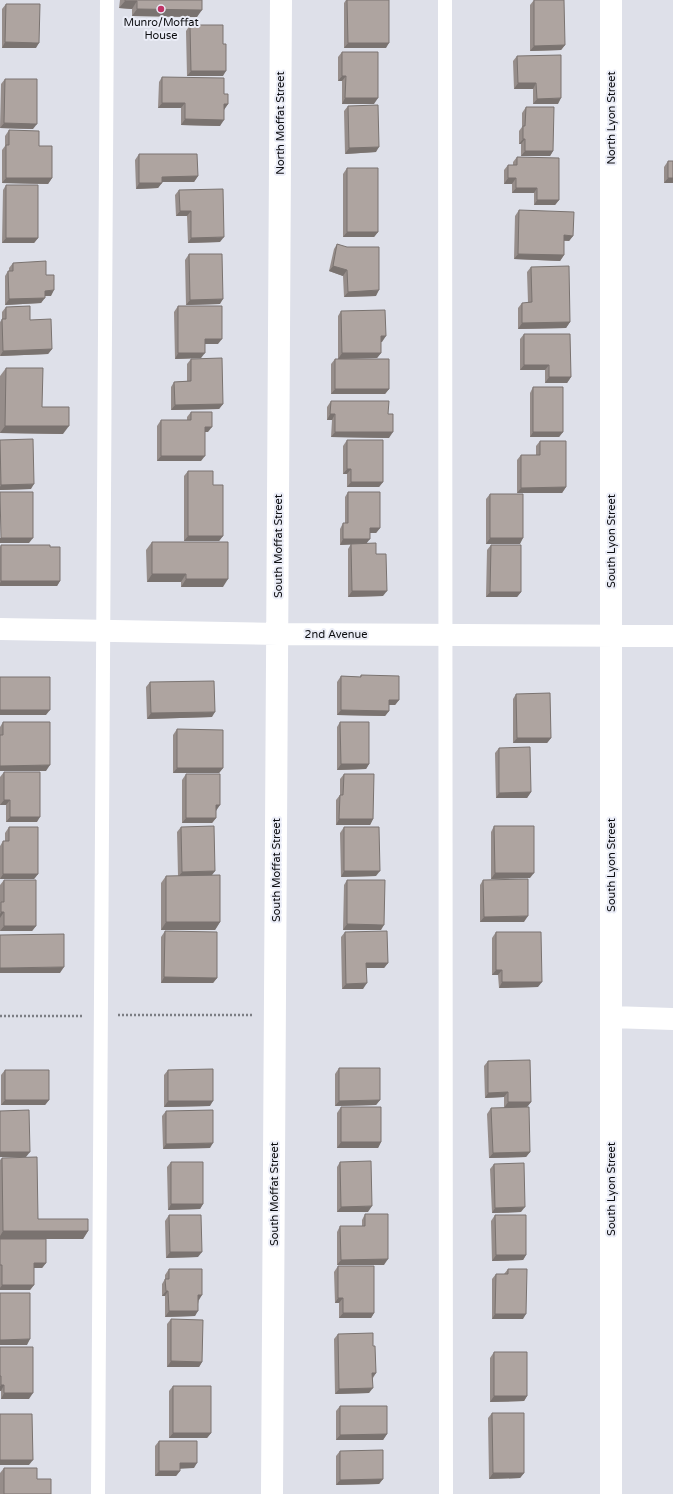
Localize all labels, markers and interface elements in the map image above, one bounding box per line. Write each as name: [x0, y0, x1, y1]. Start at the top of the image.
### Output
marker: Munro/Moffat House: [156, 4, 166, 14]
place label: Munro/Moffat House: [123, 16, 199, 42]
street label: North Moffat Street: [274, 71, 287, 175]
street label: North Lyon Street: [605, 71, 618, 165]
street label: South Moffat Street: [272, 494, 285, 598]
street label: South Lyon Street: [605, 494, 618, 588]
street label: 2nd Avenue: [305, 628, 367, 641]
street label: South Moffat Street: [270, 818, 283, 922]
street label: South Lyon Street: [605, 818, 618, 912]
street label: South Moffat Street: [268, 1142, 281, 1246]
street label: South Lyon Street: [605, 1142, 618, 1236]

